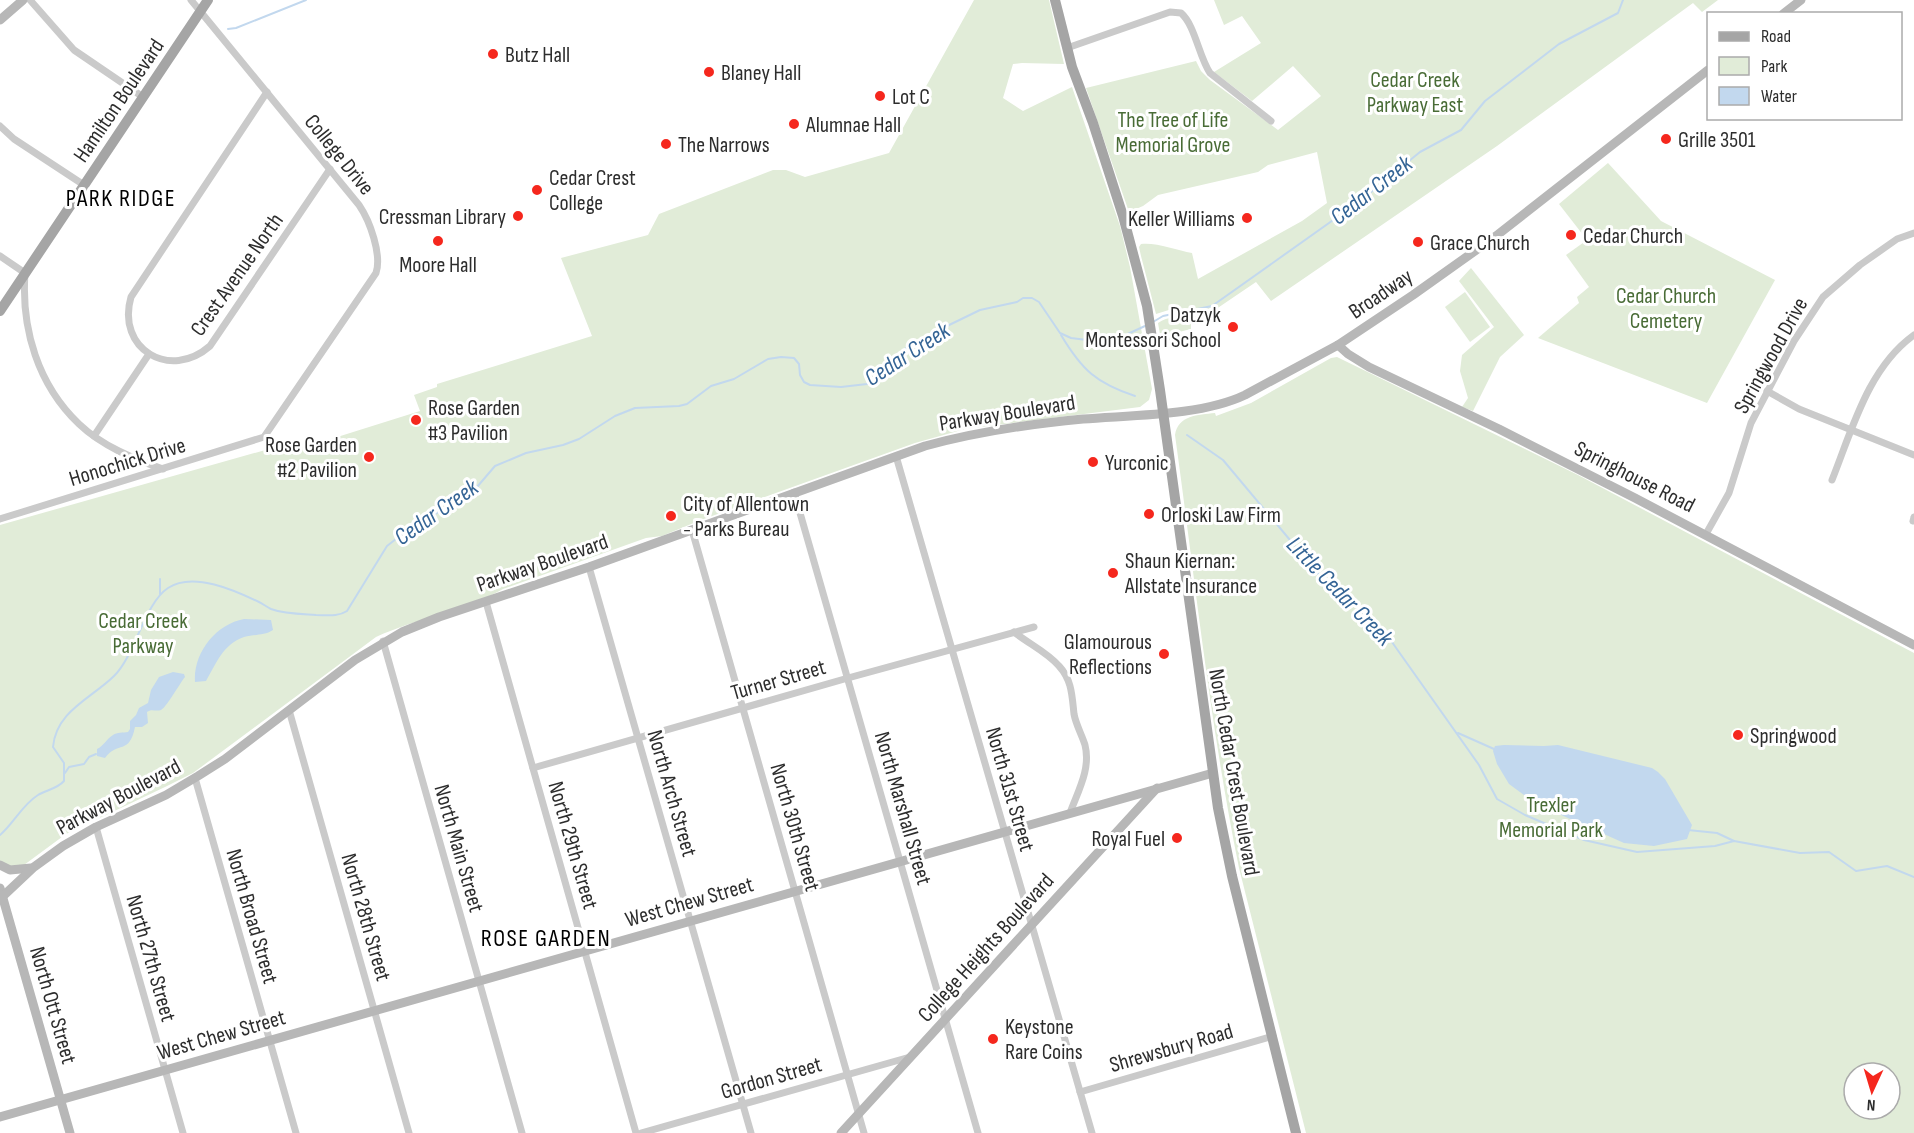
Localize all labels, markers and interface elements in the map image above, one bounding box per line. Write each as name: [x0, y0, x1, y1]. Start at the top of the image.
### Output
legend: [1707, 12, 1902, 120]
text: Road: [1761, 26, 1791, 47]
street label: Hamilton Boulevard: [68, 34, 170, 168]
place label: Butz Hall: [505, 42, 570, 69]
marker: Butz Hall: [486, 47, 500, 61]
text: Park: [1761, 56, 1787, 77]
place label: Blaney Hall: [721, 60, 801, 87]
marker: Blaney Hall: [702, 65, 716, 79]
park label: Cedar Creek Parkway East: [1367, 67, 1463, 119]
place label: Lot C: [892, 84, 930, 111]
text: Water: [1761, 86, 1797, 107]
marker: Lot C: [873, 89, 887, 103]
park label: The Tree of Life Memorial Grove: [1116, 107, 1230, 159]
street label: College Drive: [298, 109, 380, 201]
place label: Alumnae Hall: [805, 112, 901, 139]
marker: Alumnae Hall: [787, 117, 801, 131]
place label: Grille 3501: [1678, 127, 1756, 154]
place label: The Narrows: [678, 132, 770, 159]
marker: Grille 3501: [1659, 132, 1673, 146]
marker: The Narrows: [659, 137, 673, 151]
water label: Cedar Creek: [1325, 149, 1419, 231]
place label: Cedar Crest College: [549, 165, 636, 217]
marker: Cedar Crest College: [530, 183, 544, 197]
district label: PARK RIDGE: [66, 184, 176, 213]
place label: Cressman Library: [379, 204, 507, 231]
place label: Keller Williams: [1128, 206, 1235, 233]
street label: Crest Avenue North: [185, 208, 290, 342]
marker: Cressman Library: [511, 209, 525, 223]
marker: Keller Williams: [1240, 211, 1254, 225]
place label: Cedar Church: [1583, 223, 1683, 250]
marker: Cedar Church: [1564, 228, 1578, 242]
place label: Grace Church: [1430, 230, 1530, 257]
marker: Moore Hall: [431, 234, 445, 248]
marker: Grace Church: [1411, 235, 1425, 249]
place label: Moore Hall: [399, 252, 477, 279]
street label: Broadway: [1344, 263, 1418, 325]
park label: Cedar Church Cemetery: [1616, 283, 1716, 335]
street label: Springwood Drive: [1728, 293, 1814, 418]
place label: Datzyk Montessori School: [1085, 302, 1222, 354]
water label: Cedar Creek: [859, 316, 956, 393]
marker: Datzyk Montessori School: [1226, 320, 1240, 334]
street label: Parkway Boulevard: [937, 389, 1077, 438]
place label: Rose Garden #3 Pavilion: [428, 395, 520, 447]
marker: Rose Garden #3 Pavilion: [409, 413, 423, 427]
street label: Honochick Drive: [66, 432, 189, 493]
place label: Rose Garden #2 Pavilion: [265, 432, 357, 484]
street label: Springhouse Road: [1569, 435, 1699, 519]
marker: Rose Garden #2 Pavilion: [362, 450, 376, 464]
place label: Yurconic: [1105, 450, 1169, 477]
marker: Yurconic: [1086, 455, 1100, 469]
water label: Cedar Creek: [389, 472, 485, 552]
place label: City of Allentown - Parks Bureau: [683, 491, 809, 543]
place label: Orloski Law Firm: [1161, 502, 1281, 529]
marker: Orloski Law Firm: [1142, 507, 1156, 521]
marker: City of Allentown - Parks Bureau: [664, 509, 678, 523]
street label: Parkway Boulevard: [473, 528, 612, 599]
water label: Little Cedar Creek: [1280, 531, 1400, 653]
place label: Shaun Kiernan: Allstate Insurance: [1124, 548, 1257, 600]
marker: Shaun Kiernan: Allstate Insurance: [1106, 566, 1120, 580]
park label: Cedar Creek Parkway: [98, 608, 188, 660]
place label: Glamourous Reflections: [1064, 629, 1152, 681]
marker: Glamourous Reflections: [1157, 647, 1171, 661]
street label: Turner Street: [728, 654, 829, 707]
street label: North Cedar Crest Boulevard: [1202, 667, 1265, 878]
place label: Springwood: [1750, 723, 1837, 750]
street label: North 31st Street: [979, 724, 1040, 855]
street label: North Arch Street: [641, 727, 703, 860]
marker: Springwood: [1731, 728, 1745, 742]
street label: North Marshall Street: [868, 729, 937, 888]
street label: Parkway Boulevard: [52, 753, 186, 841]
street label: North 30th Street: [763, 760, 826, 895]
street label: North 29th Street: [541, 778, 604, 913]
street label: North Main Street: [427, 781, 490, 916]
park label: Trexler Memorial Park: [1499, 792, 1604, 844]
place label: Royal Fuel: [1091, 826, 1165, 853]
marker: Royal Fuel: [1170, 831, 1184, 845]
street label: North Broad Street: [219, 846, 284, 987]
street label: North 28th Street: [334, 851, 397, 985]
street label: College Heights Boulevard: [912, 868, 1060, 1028]
street label: West Chew Street: [622, 871, 757, 934]
street label: North 27th Street: [120, 892, 182, 1025]
district label: ROSE GARDEN: [481, 924, 611, 953]
street label: North Ott Street: [23, 944, 82, 1067]
street label: West Chew Street: [154, 1004, 289, 1067]
place label: Keystone Rare Coins: [1005, 1014, 1083, 1066]
street label: Shrewsbury Road: [1107, 1018, 1236, 1079]
marker: Keystone Rare Coins: [986, 1032, 1000, 1046]
street label: Gordon Street: [718, 1051, 825, 1106]
north arrow: [1842, 1061, 1902, 1121]
text: N: [1866, 1095, 1876, 1114]

